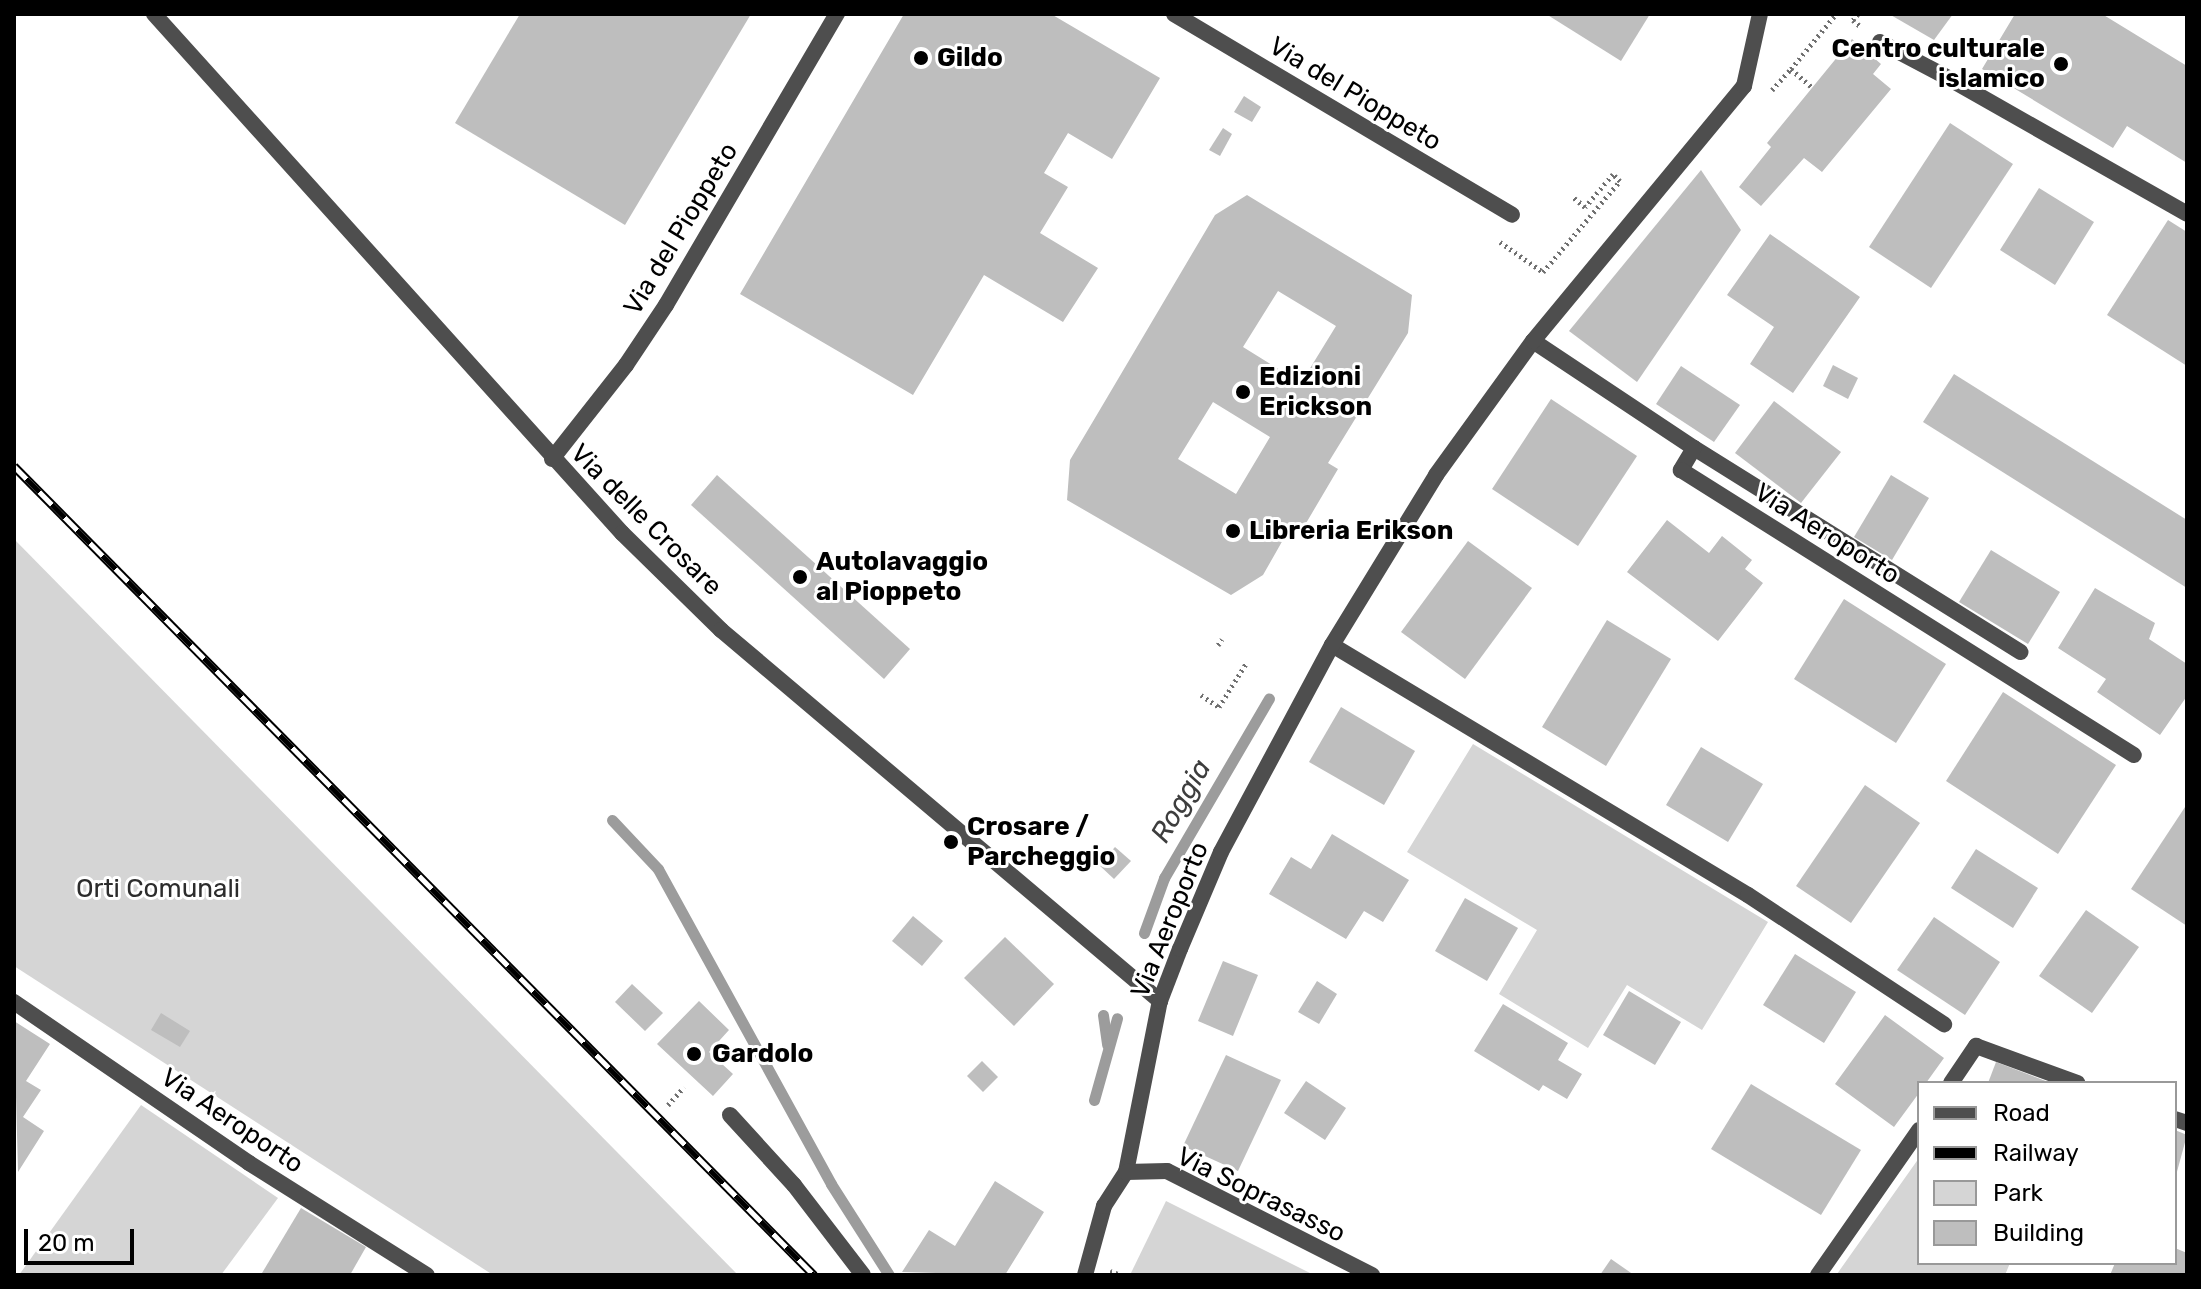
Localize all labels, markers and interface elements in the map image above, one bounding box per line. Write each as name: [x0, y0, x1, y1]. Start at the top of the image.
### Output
street label: Via del Pioppeto: [1263, 30, 1447, 158]
place label: Centro culturale islamico: [1831, 33, 2045, 94]
place label: Gildo: [937, 42, 1003, 74]
marker: Gildo: [912, 49, 930, 67]
marker: Centro culturale islamico: [2052, 55, 2070, 73]
street label: Via del Pioppeto: [617, 137, 745, 321]
place label: Edizioni Erickson: [1259, 361, 1372, 422]
marker: Edizioni Erickson: [1234, 383, 1252, 401]
street label: Via delle Crosare: [564, 438, 728, 602]
street label: Via Aeroporto: [1748, 477, 1906, 591]
place label: Libreria Erikson: [1249, 515, 1453, 547]
marker: Libreria Erikson: [1224, 522, 1242, 540]
place label: Autolavaggio al Pioppeto: [816, 546, 988, 608]
marker: Autolavaggio al Pioppeto: [791, 568, 809, 586]
water label: Roggia: [1144, 753, 1218, 849]
place label: Crosare / Parcheggio: [967, 811, 1115, 872]
marker: Crosare / Parcheggio: [942, 833, 960, 851]
street label: Via Aeroporto: [1124, 837, 1216, 1003]
park label: Orti Comunali: [76, 873, 240, 905]
place label: Gardolo: [712, 1038, 813, 1070]
marker: Gardolo: [683, 1043, 705, 1065]
street label: Via Aeroporto: [155, 1062, 309, 1180]
legend: [1917, 1081, 2177, 1265]
text: Road: [1993, 1099, 2050, 1127]
text: Railway: [1993, 1139, 2079, 1167]
street label: Via Soprasasso: [1172, 1141, 1350, 1249]
text: Park: [1993, 1179, 2043, 1207]
scale bar: [28, 1213, 138, 1263]
text: Building: [1993, 1219, 2084, 1247]
text: 20 m: [38, 1229, 95, 1257]

